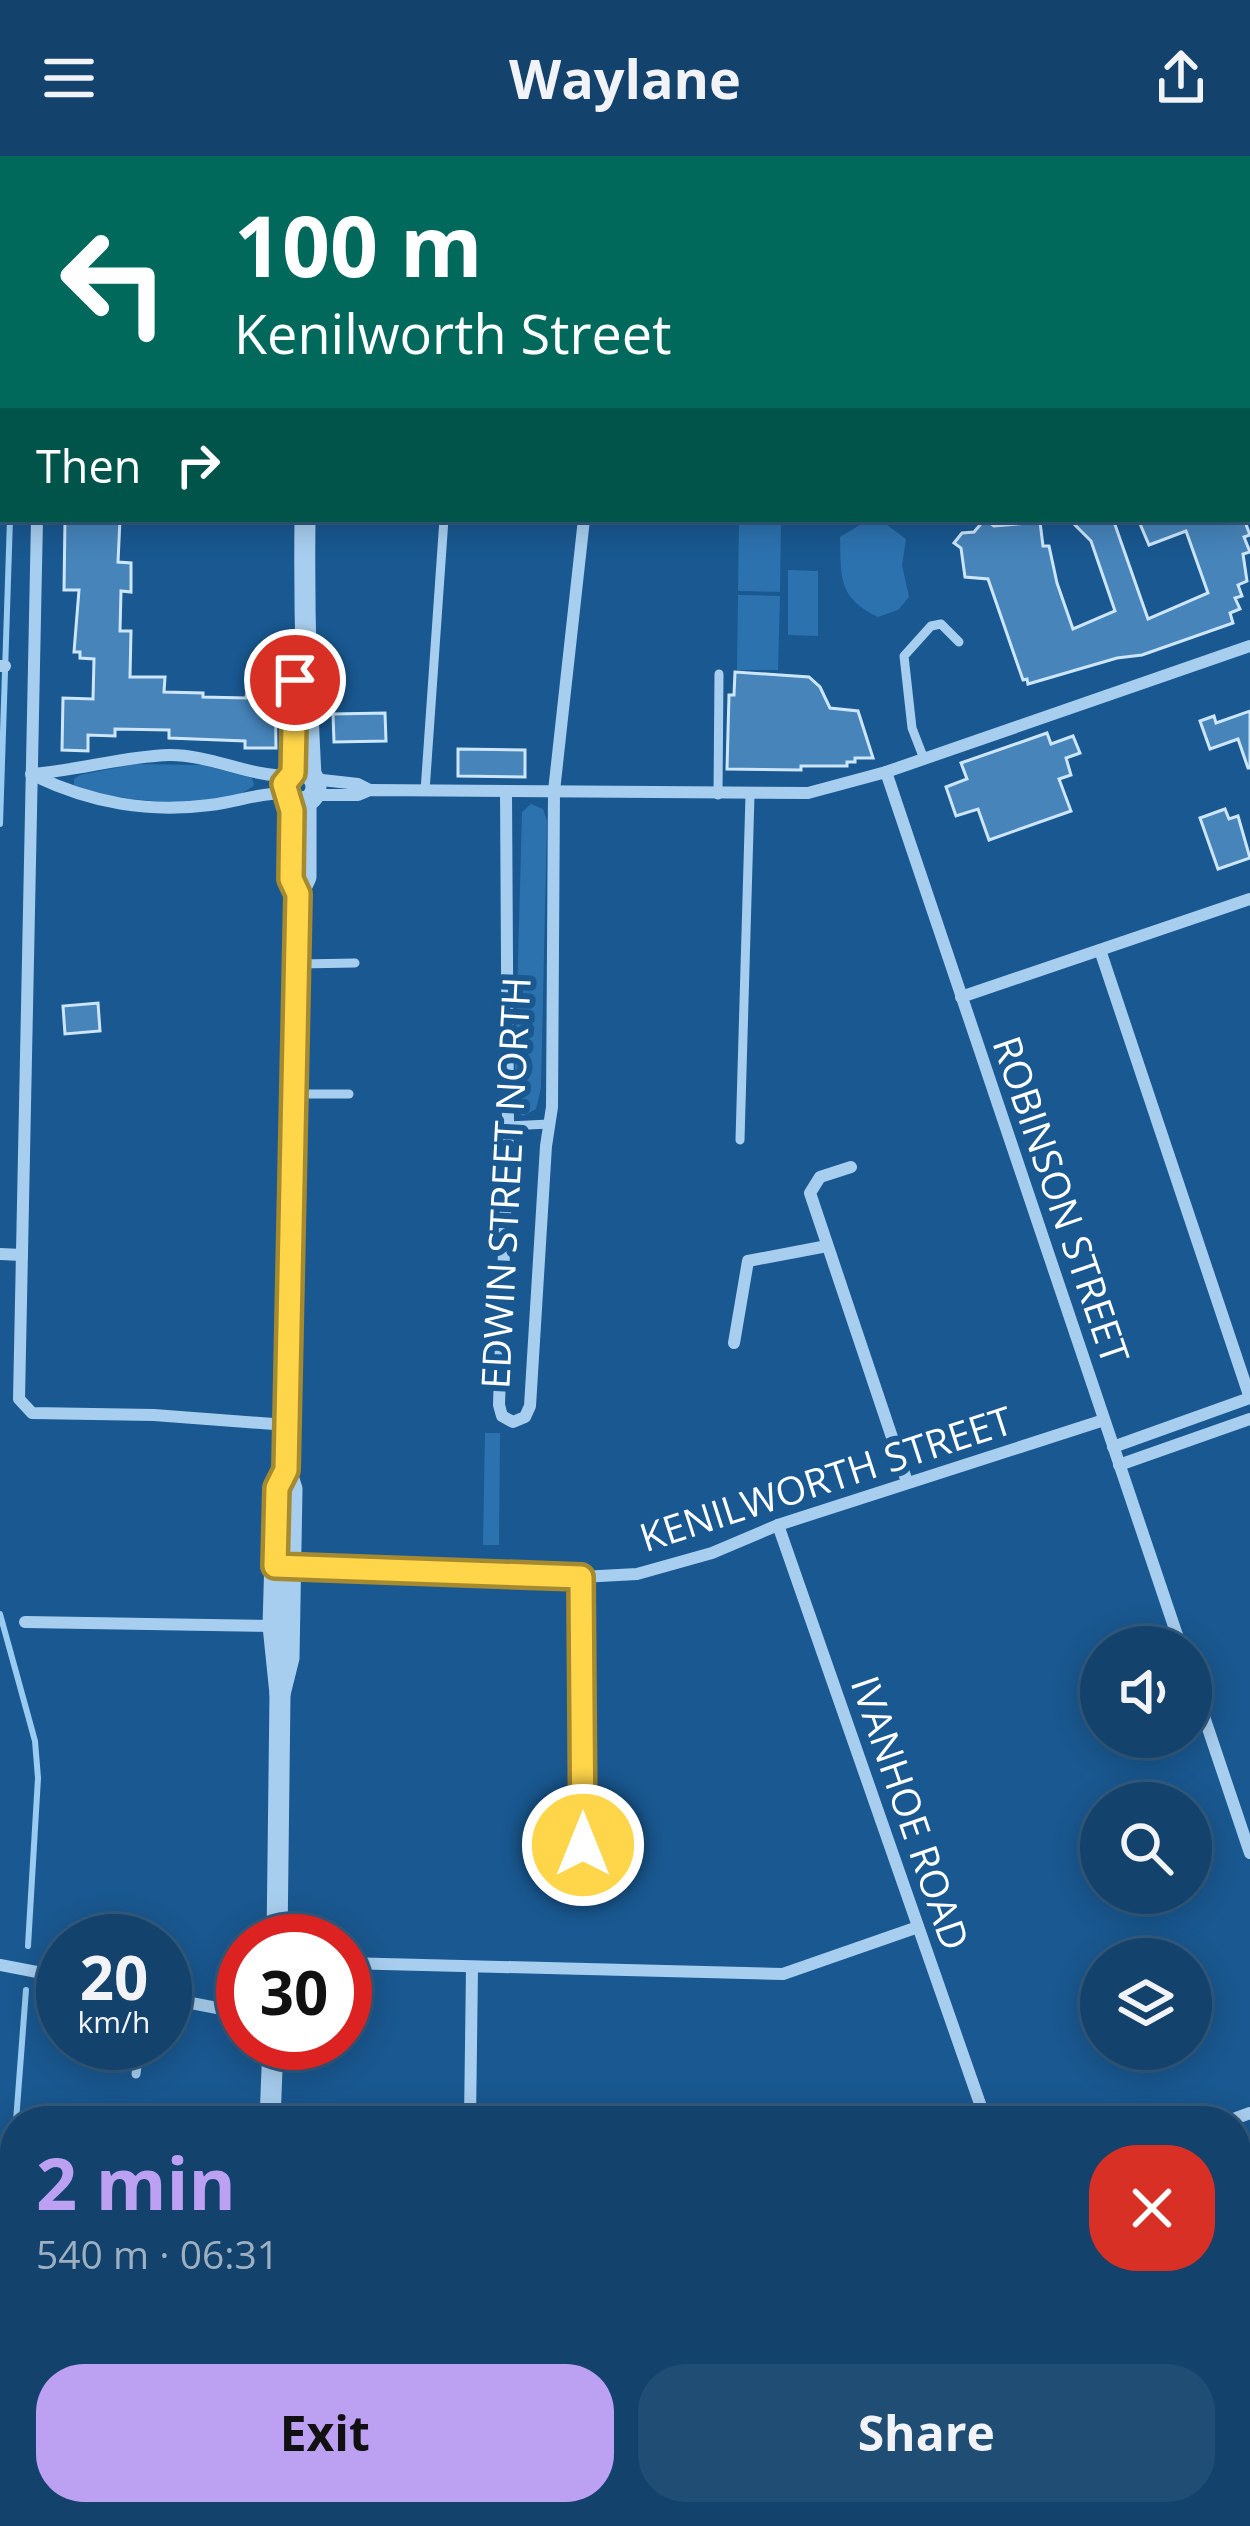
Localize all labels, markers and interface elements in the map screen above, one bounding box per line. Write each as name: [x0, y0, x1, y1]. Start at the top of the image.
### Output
text: Waylane: [509, 41, 741, 115]
icon: menu: [36, 45, 102, 111]
icon: share: [1148, 45, 1214, 111]
text: 100 m: [234, 187, 482, 302]
icon: left: [36, 204, 192, 360]
text: Kenilworth Street: [234, 296, 671, 370]
icon: right: [165, 432, 231, 498]
text: Then: [36, 435, 141, 496]
pin: [244, 629, 346, 731]
icon: arrive: [262, 647, 328, 713]
street label: EDWIN STREET NORTH: [467, 976, 542, 1390]
street label: ROBINSON STREET: [982, 1029, 1143, 1371]
street label: KENILWORTH STREET: [633, 1392, 1019, 1563]
map controls: [1080, 1626, 1212, 2070]
button: sound: [1080, 1626, 1212, 1758]
street label: IVANHOE ROAD: [840, 1668, 983, 1957]
position arrow: [520, 1782, 646, 1908]
button: search: [1080, 1782, 1212, 1914]
speed limit sign: 30: [216, 1914, 372, 2070]
text: 20: [80, 1936, 148, 2018]
button: layers: [1080, 1938, 1212, 2070]
text: km/h: [78, 2001, 150, 2042]
text: 2 min: [36, 2133, 236, 2231]
button: close: [1089, 2145, 1215, 2271]
text: 540 m · 06:31: [36, 2227, 279, 2280]
button: Exit: [36, 2364, 614, 2502]
button: Share: [638, 2364, 1215, 2502]

